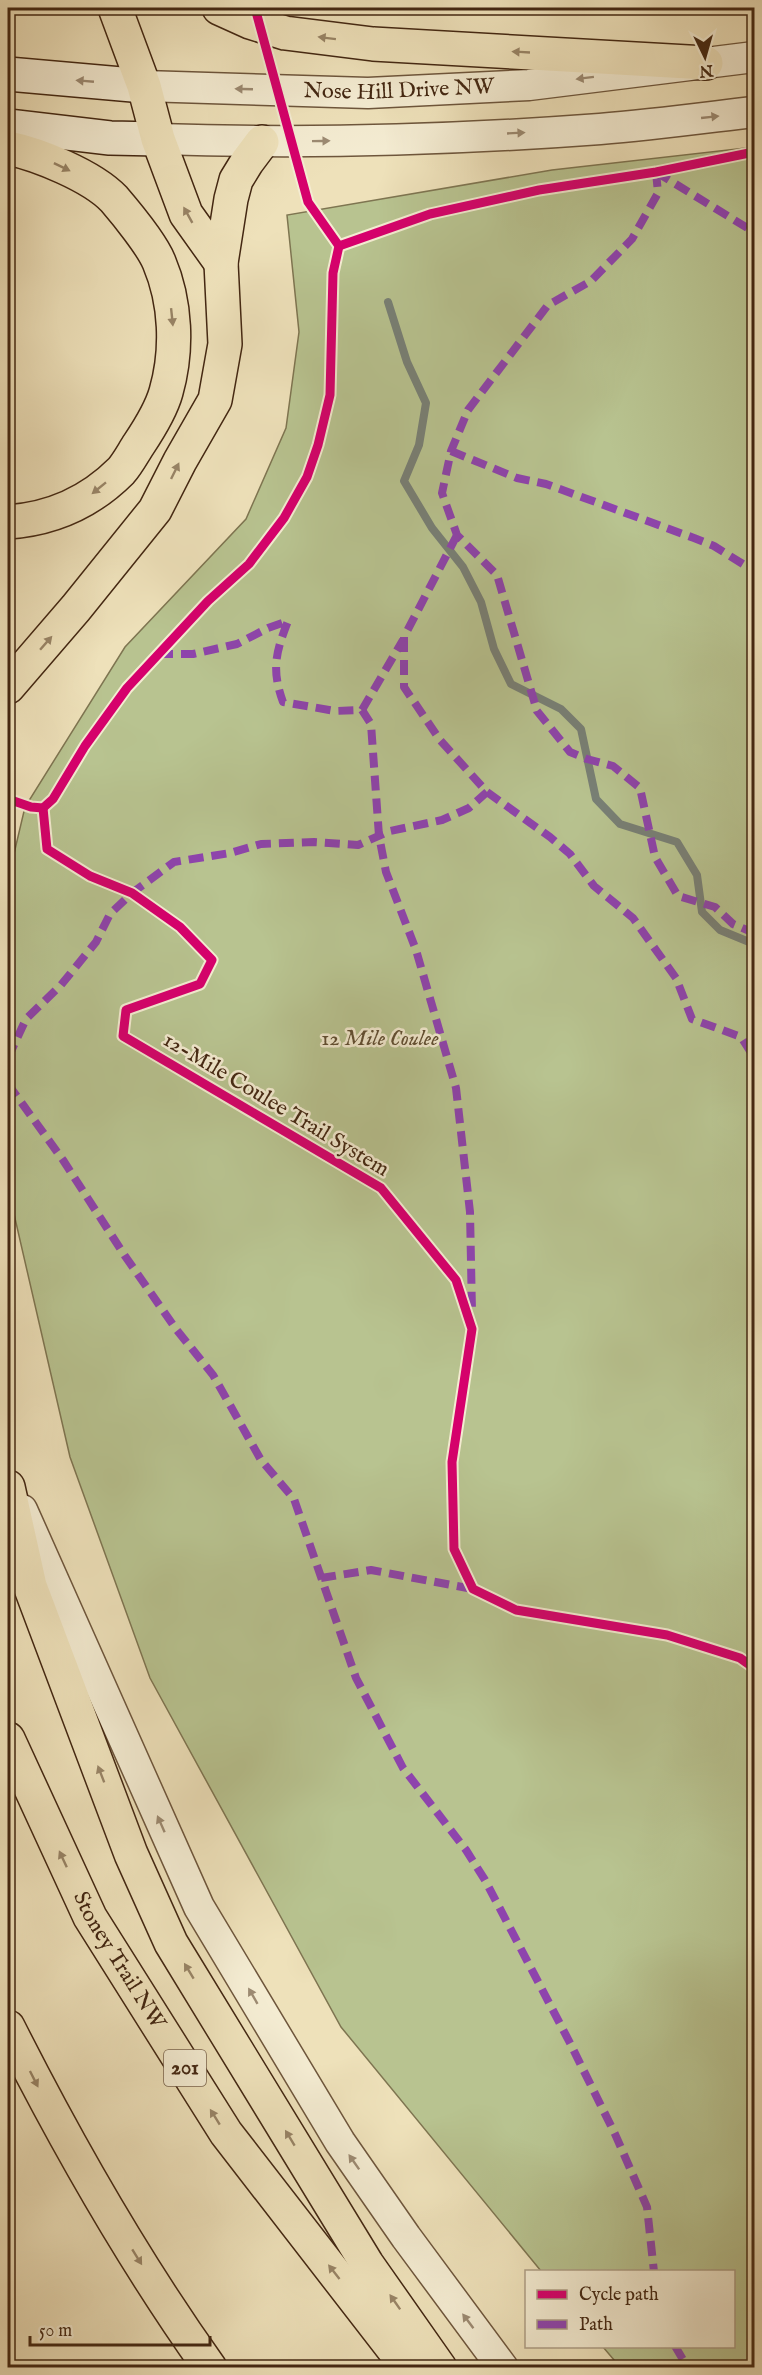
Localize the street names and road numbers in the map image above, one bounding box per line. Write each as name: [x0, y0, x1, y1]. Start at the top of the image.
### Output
street label: Nose Hill Drive NW: [303, 73, 496, 107]
street label: 12-Mile Coulee Trail System: [158, 1026, 394, 1184]
street label: Stoney Trail NW: [66, 1887, 172, 2036]
road number: 201: [164, 2050, 206, 2086]

